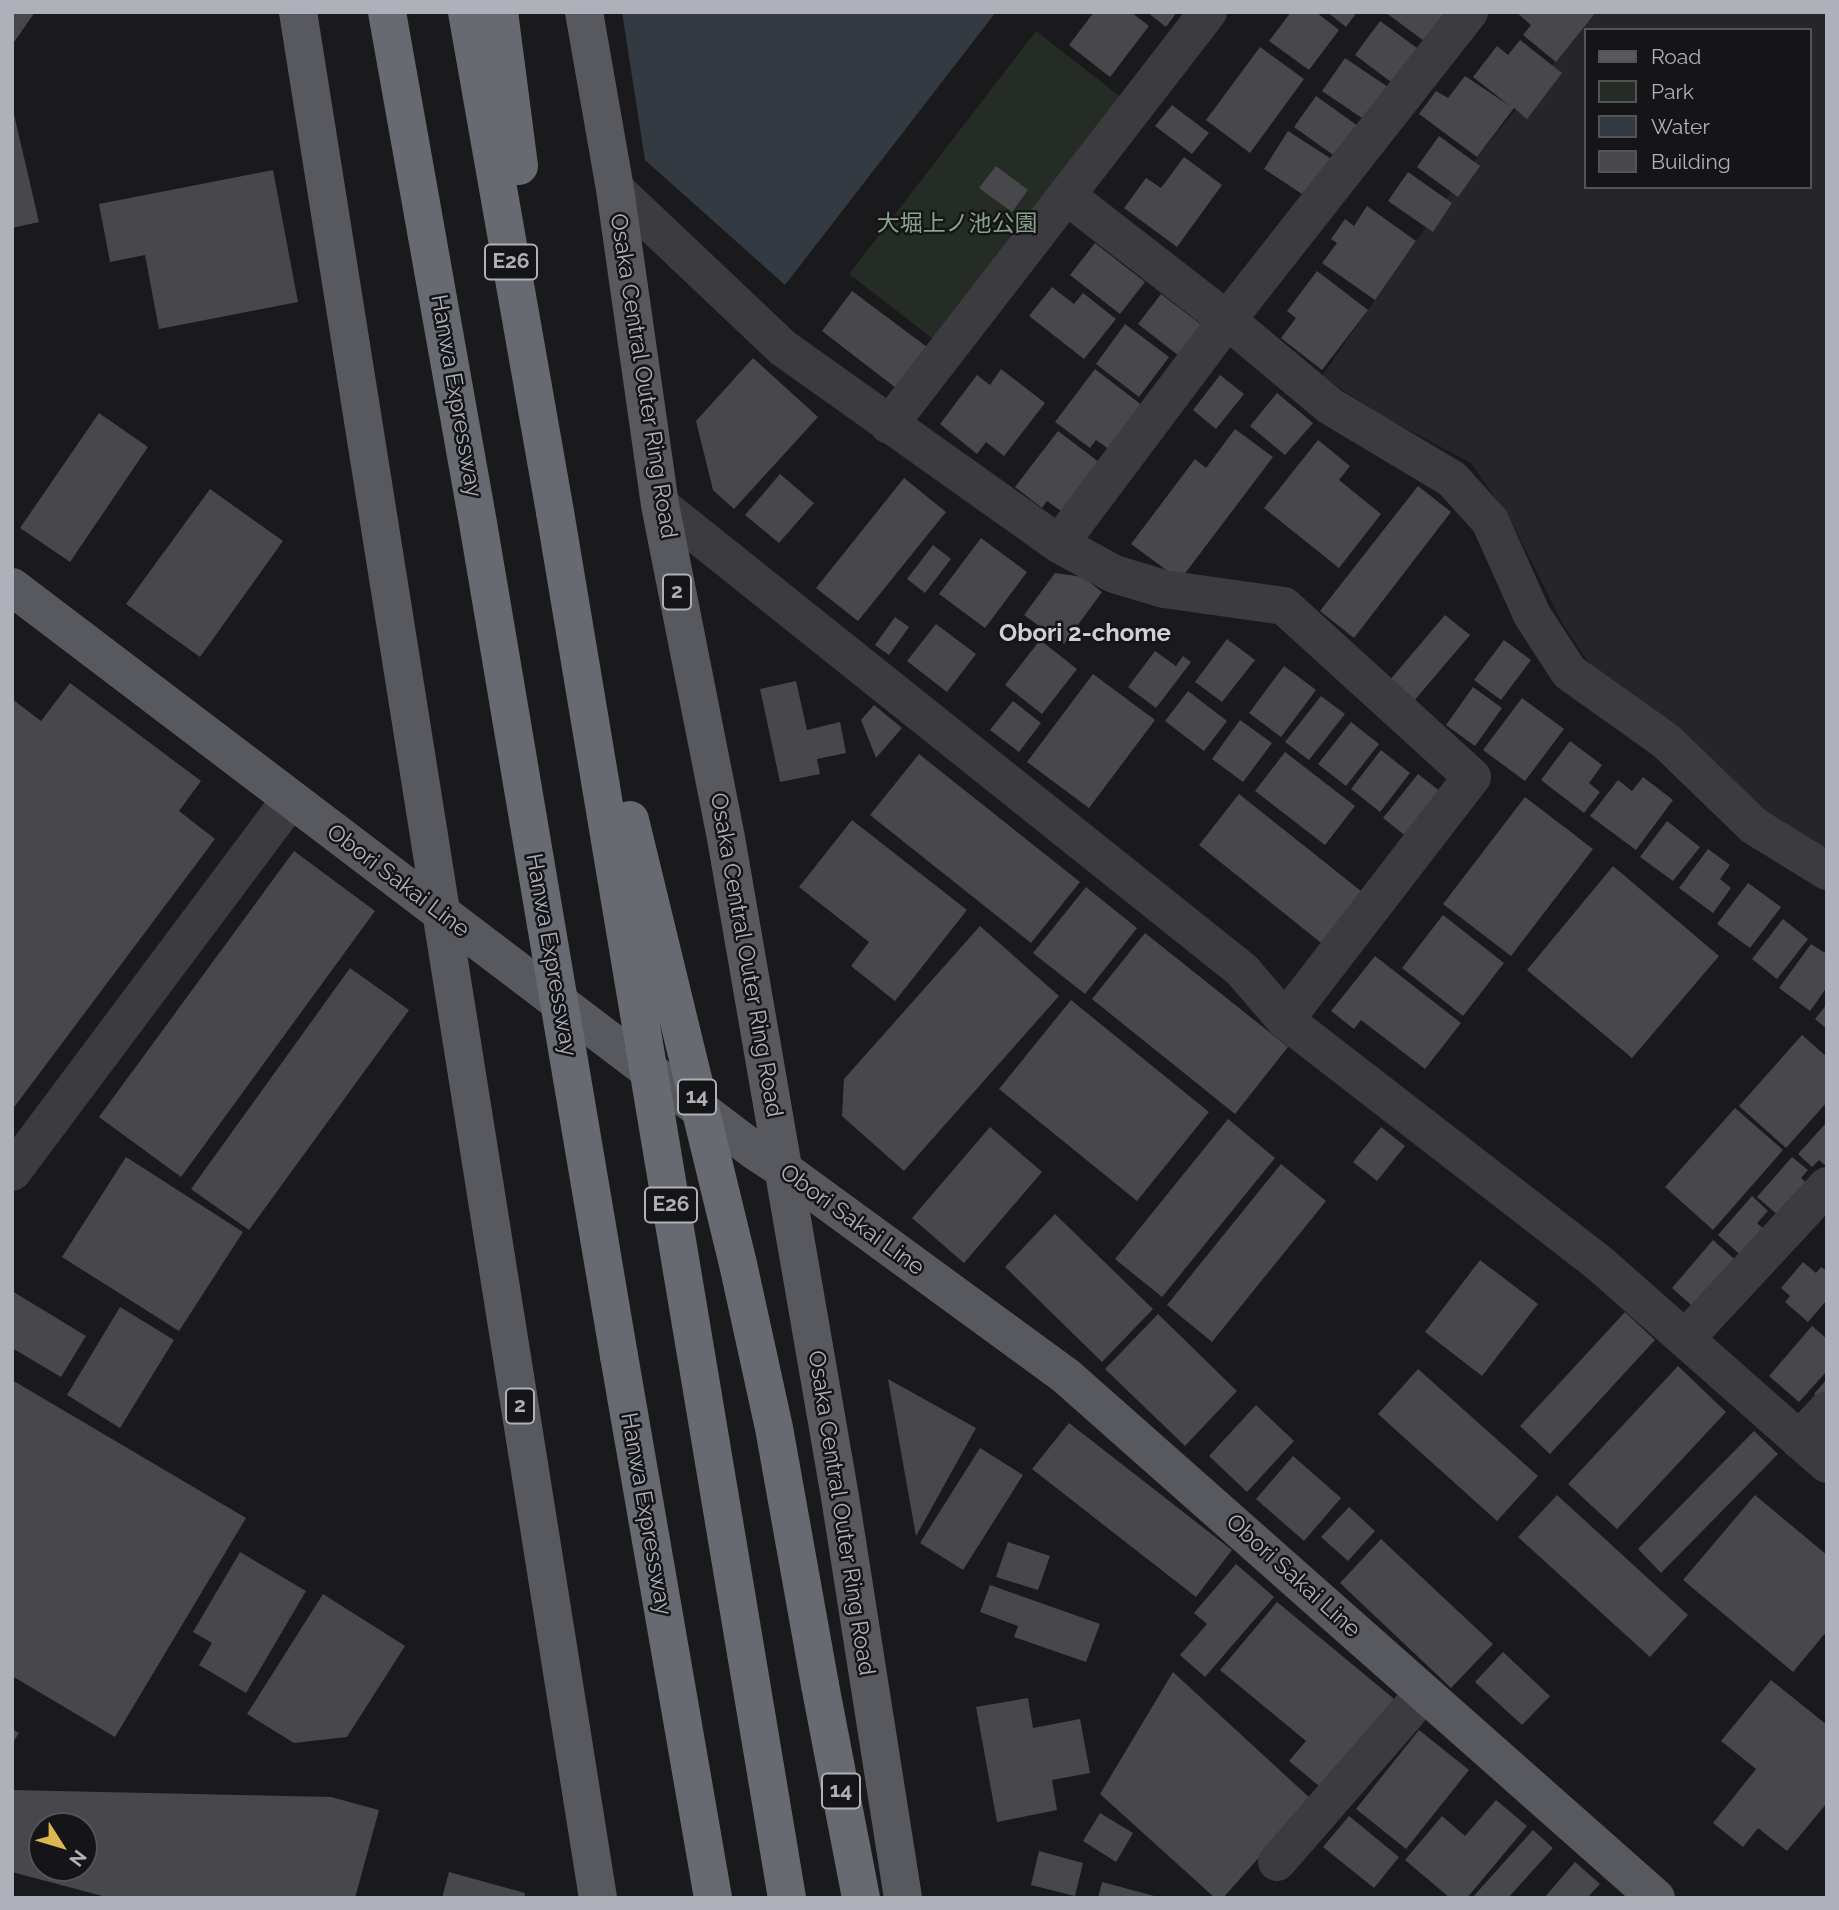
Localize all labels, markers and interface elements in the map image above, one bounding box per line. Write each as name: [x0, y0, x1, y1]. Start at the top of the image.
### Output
legend: [1584, 28, 1811, 189]
text: Road: [1651, 44, 1701, 69]
text: Park: [1651, 79, 1694, 104]
text: Water: [1651, 114, 1710, 139]
text: Building: [1651, 149, 1731, 174]
park label: 大堀上ノ池公園: [877, 210, 1037, 238]
street label: Osaka Central Outer Ring Road: [604, 211, 682, 541]
road number: E26: [485, 244, 537, 280]
street label: Hanwa Expressway: [425, 292, 487, 500]
road number: 2: [663, 574, 691, 610]
district label: Obori 2-chome: [999, 620, 1171, 648]
street label: Osaka Central Outer Ring Road: [704, 791, 788, 1119]
street label: Obori Sakai Line: [321, 818, 475, 944]
street label: Hanwa Expressway: [520, 851, 582, 1059]
road number: 14: [678, 1080, 716, 1114]
street label: Obori Sakai Line: [775, 1158, 929, 1282]
road number: E26: [645, 1188, 697, 1222]
street label: Osaka Central Outer Ring Road: [802, 1348, 880, 1678]
road number: 2: [506, 1388, 534, 1424]
street label: Hanwa Expressway: [615, 1410, 677, 1618]
street label: Obori Sakai Line: [1220, 1508, 1366, 1644]
road number: 14: [822, 1774, 860, 1809]
north arrow: [28, 1812, 98, 1882]
text: N: [65, 1846, 91, 1871]

